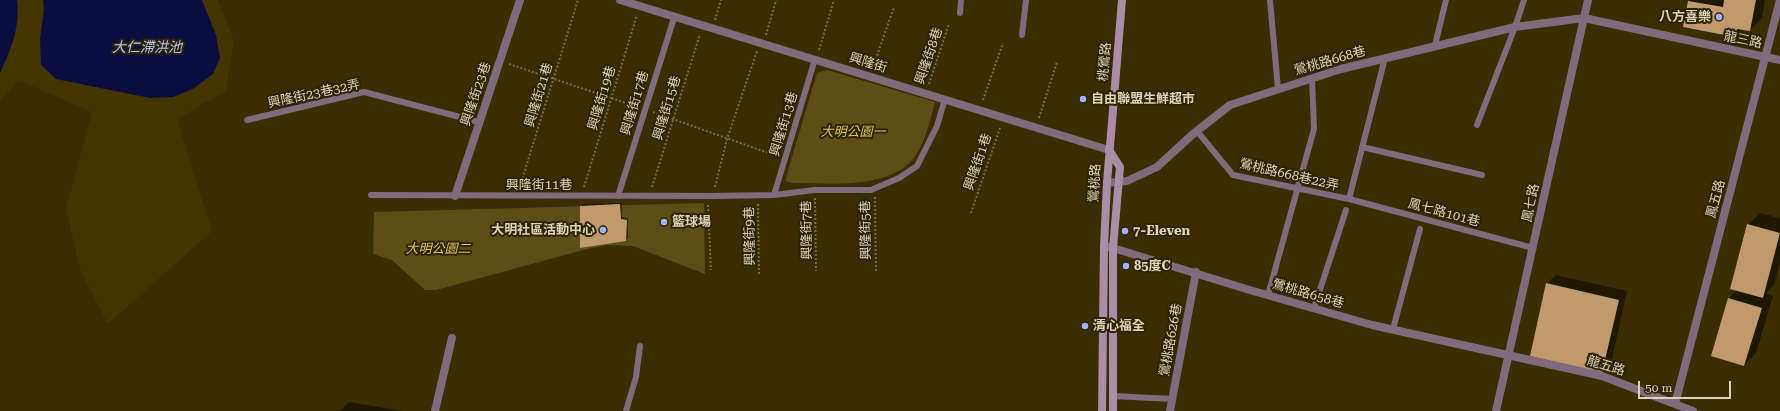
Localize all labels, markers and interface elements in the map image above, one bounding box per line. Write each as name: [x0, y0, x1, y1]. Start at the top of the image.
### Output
place label: 八方喜樂: [1659, 9, 1711, 25]
marker: 八方喜樂: [1714, 12, 1724, 22]
street label: 興隆街8巷: [912, 25, 946, 87]
street label: 龍三路: [1722, 28, 1764, 52]
water label: 大仁滯洪池: [112, 40, 182, 56]
street label: 桃鶯路: [1096, 42, 1114, 82]
street label: 鶯桃路668巷: [1292, 43, 1368, 79]
street label: 興隆街: [847, 50, 889, 76]
street label: 興隆街23巷: [458, 60, 494, 128]
street label: 興隆街21巷: [522, 61, 556, 129]
street label: 興隆街19巷: [585, 64, 619, 132]
street label: 興隆街17巷: [618, 69, 652, 137]
street label: 興隆街15巷: [650, 74, 684, 142]
street label: 興隆街23巷32弄: [266, 77, 362, 111]
street label: 興隆街13巷: [767, 90, 801, 158]
place label: 自由聯盟生鮮超市: [1091, 91, 1195, 107]
marker: 自由聯盟生鮮超市: [1078, 94, 1088, 104]
park label: 大明公園一: [821, 124, 885, 140]
street label: 興隆街1巷: [961, 131, 995, 193]
street label: 鶯桃路668巷22弄: [1238, 156, 1340, 194]
street label: 鶯桃路: [1086, 163, 1104, 203]
street label: 興隆街11巷: [506, 177, 572, 193]
street label: 鳳五路: [1703, 178, 1729, 220]
street label: 鳳七路: [1519, 182, 1543, 224]
street label: 鳳七路101巷: [1406, 196, 1482, 230]
street label: 興隆街7巷: [799, 200, 815, 260]
street label: 興隆街5巷: [858, 200, 874, 260]
street label: 興隆街9巷: [742, 206, 758, 266]
place label: 籃球場: [672, 214, 711, 230]
marker: 籃球場: [659, 217, 669, 227]
place label: 大明社區活動中心: [491, 222, 595, 238]
place label: 7-Eleven: [1133, 223, 1190, 239]
marker: 大明社區活動中心: [598, 225, 608, 235]
marker: 7-Eleven: [1120, 226, 1130, 236]
park label: 大明公園二: [406, 241, 470, 257]
place label: 85度C: [1134, 258, 1171, 274]
marker: 85度C: [1121, 261, 1131, 271]
street label: 鶯桃路658巷: [1270, 276, 1346, 312]
street label: 鶯桃路626巷: [1157, 302, 1185, 378]
place label: 清心福全: [1093, 318, 1145, 334]
marker: 清心福全: [1080, 321, 1090, 331]
street label: 龍五路: [1585, 353, 1627, 379]
scale bar: [1640, 373, 1733, 399]
text: 50 m: [1645, 381, 1672, 395]

